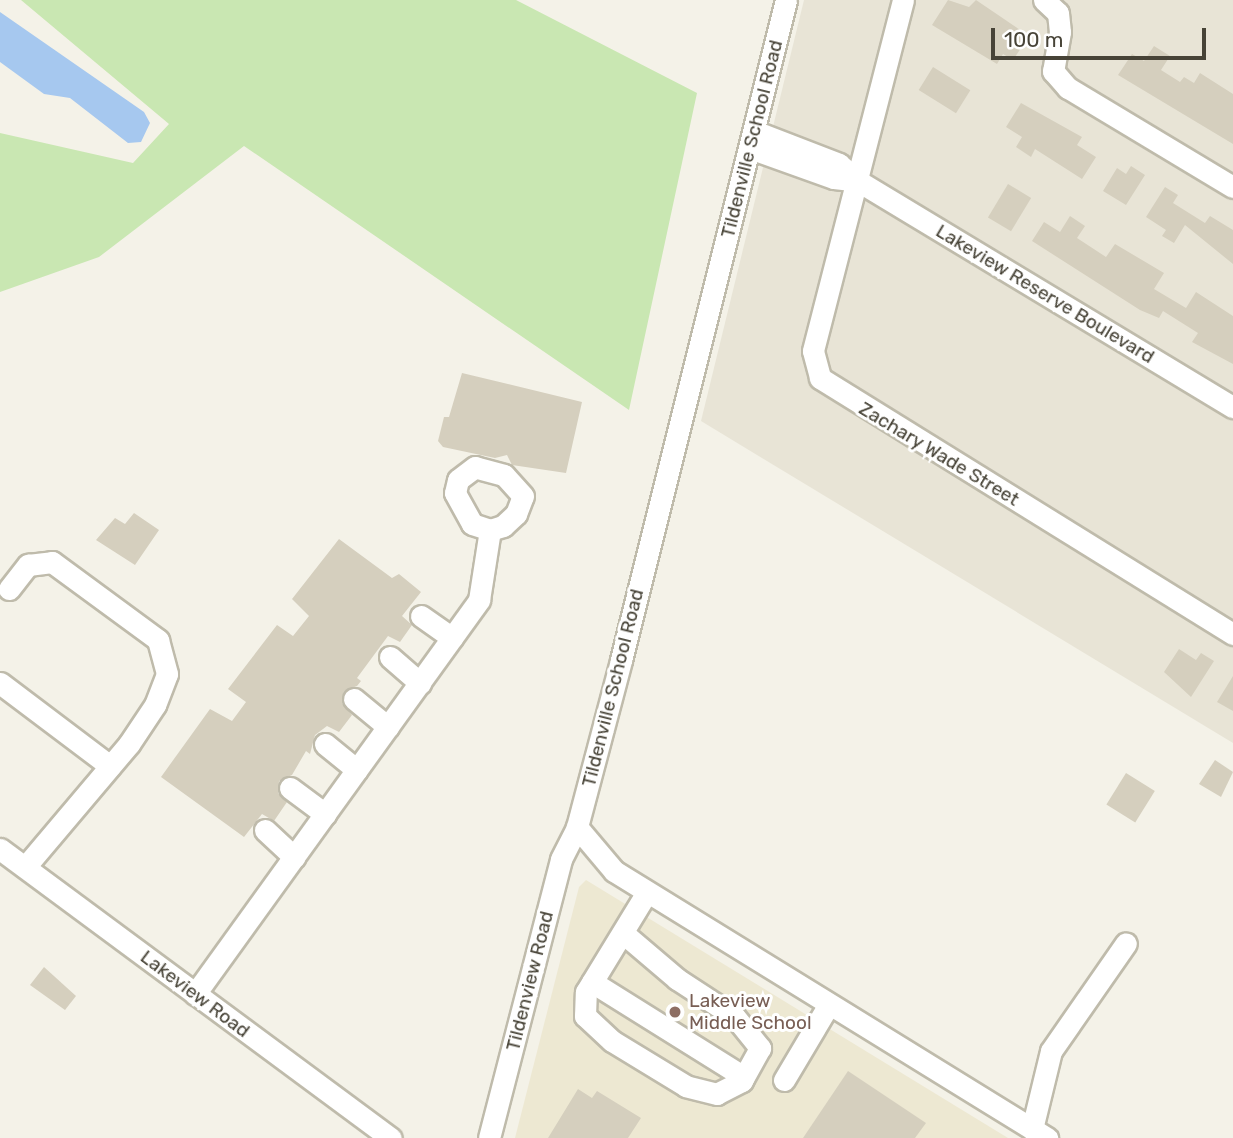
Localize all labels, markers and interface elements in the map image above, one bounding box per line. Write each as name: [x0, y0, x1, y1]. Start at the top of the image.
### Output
scale bar: [995, 14, 1210, 58]
text: 100 m: [1004, 27, 1063, 52]
street label: Tildenville School Road: [716, 38, 788, 240]
street label: Lakeview Reserve Boulevard: [932, 220, 1158, 368]
street label: Zachary Wade Street: [854, 397, 1024, 511]
street label: Tildenville School Road: [577, 587, 649, 789]
street label: Tildenview Road: [502, 908, 558, 1054]
street label: Lakeview Road: [136, 945, 254, 1043]
place label: Lakeview Middle School: [689, 990, 812, 1034]
marker: Lakeview Middle School: [667, 1004, 683, 1020]

